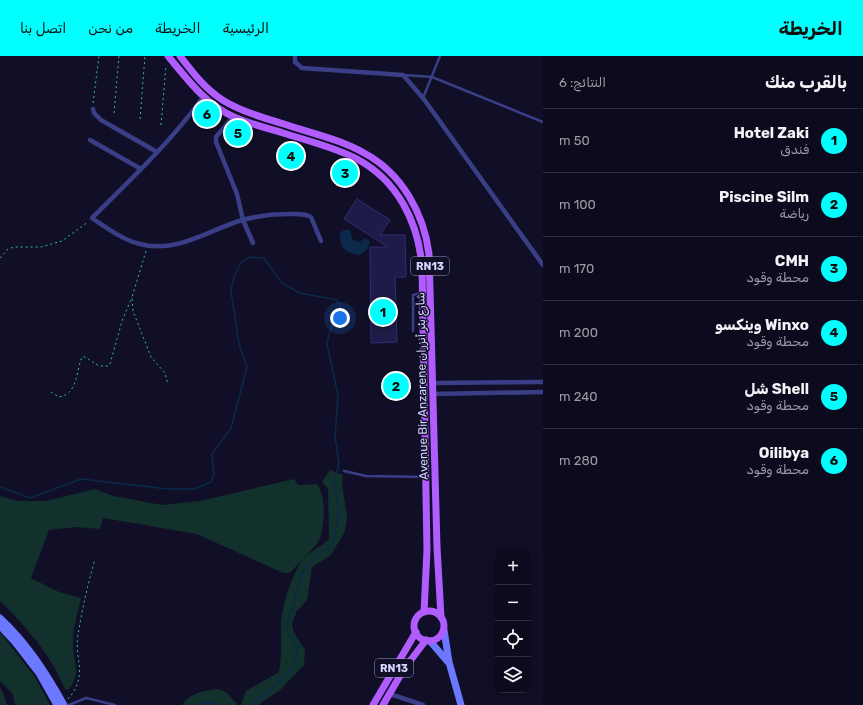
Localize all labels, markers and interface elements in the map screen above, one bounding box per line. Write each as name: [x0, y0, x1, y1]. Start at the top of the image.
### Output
text: الخريطة: [778, 17, 843, 40]
text: اتصل بنا: [20, 20, 66, 37]
text: من نحن: [88, 20, 133, 37]
text: الخريطة: [155, 20, 200, 37]
text: الرئيسية: [222, 20, 269, 37]
text: بالقرب منك: [765, 72, 847, 92]
text: النتائج: 6: [559, 75, 606, 90]
pin: 6: [194, 99, 220, 129]
pin: 5: [225, 118, 251, 148]
text: Hotel Zaki: [734, 124, 809, 142]
text: 50 m: [559, 133, 590, 148]
text: 1: [831, 133, 837, 148]
pin: 4: [278, 141, 304, 171]
text: فندق: [780, 142, 809, 157]
pin: 3: [332, 158, 358, 188]
text: Piscine Silm: [719, 188, 809, 206]
text: 100 m: [559, 197, 596, 212]
text: 2: [830, 197, 838, 212]
text: رياضة: [780, 206, 809, 221]
text: CMH: [775, 252, 809, 270]
road number: RN13: [411, 257, 449, 275]
text: 170 m: [559, 261, 594, 276]
text: 3: [830, 261, 838, 276]
text: محطة وقود: [746, 270, 809, 285]
street label: Avenue Bir Anzarene شارع بئر أنزران: [413, 292, 433, 480]
pin: 1: [370, 297, 396, 327]
your location: [330, 308, 350, 328]
text: Winxo وينكسو: [715, 316, 809, 334]
text: 200 m: [559, 325, 598, 340]
text: 4: [830, 325, 838, 340]
text: محطة وقود: [746, 334, 809, 349]
pin: 2: [383, 371, 409, 401]
text: Shell شل: [745, 380, 809, 398]
text: 240 m: [559, 389, 598, 404]
text: 5: [830, 389, 838, 404]
text: محطة وقود: [746, 398, 809, 413]
text: Oilibya: [759, 444, 809, 462]
text: 280 m: [559, 453, 598, 468]
text: 6: [830, 453, 838, 468]
text: محطة وقود: [746, 462, 809, 477]
map controls: [495, 549, 531, 693]
button: +: [495, 549, 531, 585]
button: −: [495, 585, 531, 621]
button: locate: [495, 621, 531, 657]
button: layers: [495, 657, 531, 693]
road number: RN13: [375, 659, 413, 677]

